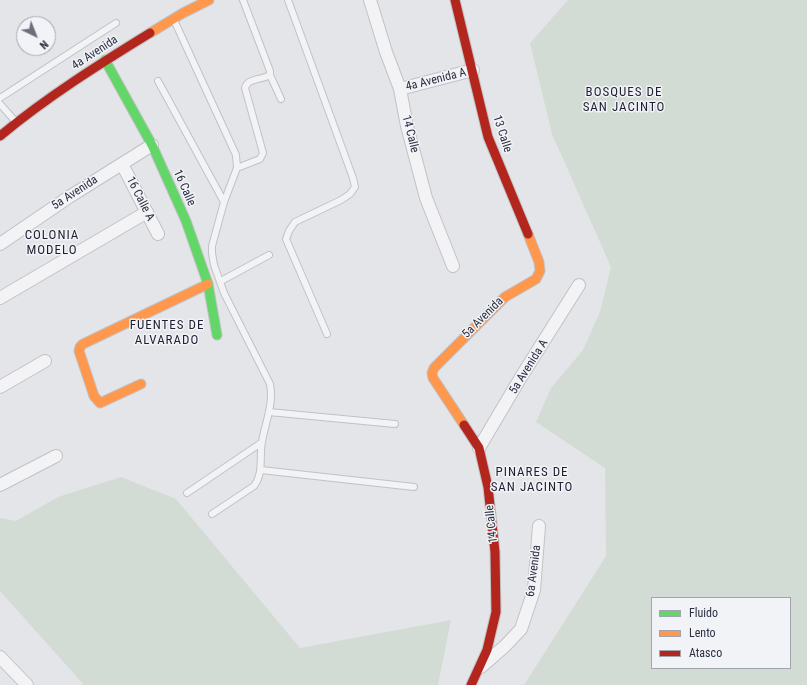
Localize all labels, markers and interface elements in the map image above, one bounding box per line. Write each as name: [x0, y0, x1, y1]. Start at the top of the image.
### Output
north arrow: [16, 16, 56, 56]
street label: 4a Avenida: [69, 33, 121, 73]
text: N: [37, 37, 51, 51]
street label: 4a Avenida A: [404, 66, 468, 94]
district label: BOSQUES DE SAN JACINTO: [583, 85, 665, 116]
street label: 14 Calle: [398, 114, 422, 154]
street label: 13 Calle: [489, 114, 515, 154]
street label: 16 Calle: [170, 168, 198, 208]
street label: 5a Avenida: [49, 173, 101, 213]
street label: 16 Calle A: [123, 174, 157, 224]
district label: COLONIA MODELO: [25, 228, 79, 259]
street label: 5a Avenida: [460, 295, 506, 341]
district label: FUENTES DE ALVARADO: [130, 318, 204, 349]
street label: 5a Avenida A: [507, 337, 551, 397]
district label: PINARES DE SAN JACINTO: [491, 465, 573, 496]
street label: 14 Calle: [483, 504, 501, 544]
street label: 6a Avenida: [524, 544, 544, 598]
legend: [651, 597, 791, 669]
text: Fluido: [689, 606, 718, 620]
text: Lento: [689, 626, 716, 640]
text: Atasco: [689, 646, 722, 660]

